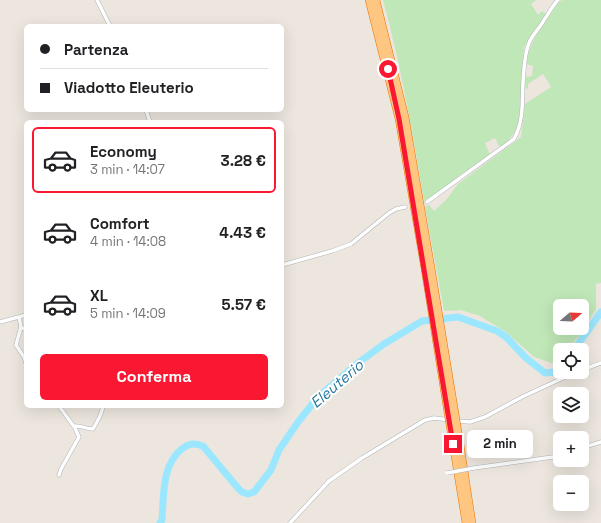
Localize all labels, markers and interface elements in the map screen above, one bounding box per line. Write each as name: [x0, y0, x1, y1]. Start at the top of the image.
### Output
text: Partenza: [64, 40, 128, 59]
route start: [379, 60, 397, 78]
text: Viadotto Eleuterio: [64, 78, 194, 97]
icon: car: [42, 142, 78, 178]
text: Economy: [90, 142, 157, 161]
text: 3.28 €: [221, 151, 266, 170]
text: 3 min · 14:07: [90, 161, 165, 178]
icon: car: [42, 214, 78, 250]
text: Comfort: [90, 214, 150, 233]
text: 4.43 €: [219, 223, 266, 242]
text: 4 min · 14:08: [90, 233, 166, 250]
icon: car: [42, 286, 78, 322]
text: XL: [90, 286, 108, 305]
text: 5.57 €: [221, 295, 266, 314]
north arrow: [553, 299, 589, 335]
map controls: [553, 299, 589, 511]
text: 5 min · 14:09: [90, 305, 166, 322]
button: locate: [553, 343, 589, 379]
button: Conferma: [40, 354, 268, 400]
water label: Eleuterio: [306, 355, 368, 412]
button: layers: [553, 387, 589, 423]
callout: 2 min: [467, 430, 533, 458]
button: +: [553, 431, 589, 467]
route end: [444, 435, 462, 453]
text: 2 min: [483, 435, 517, 452]
button: −: [553, 475, 589, 511]

